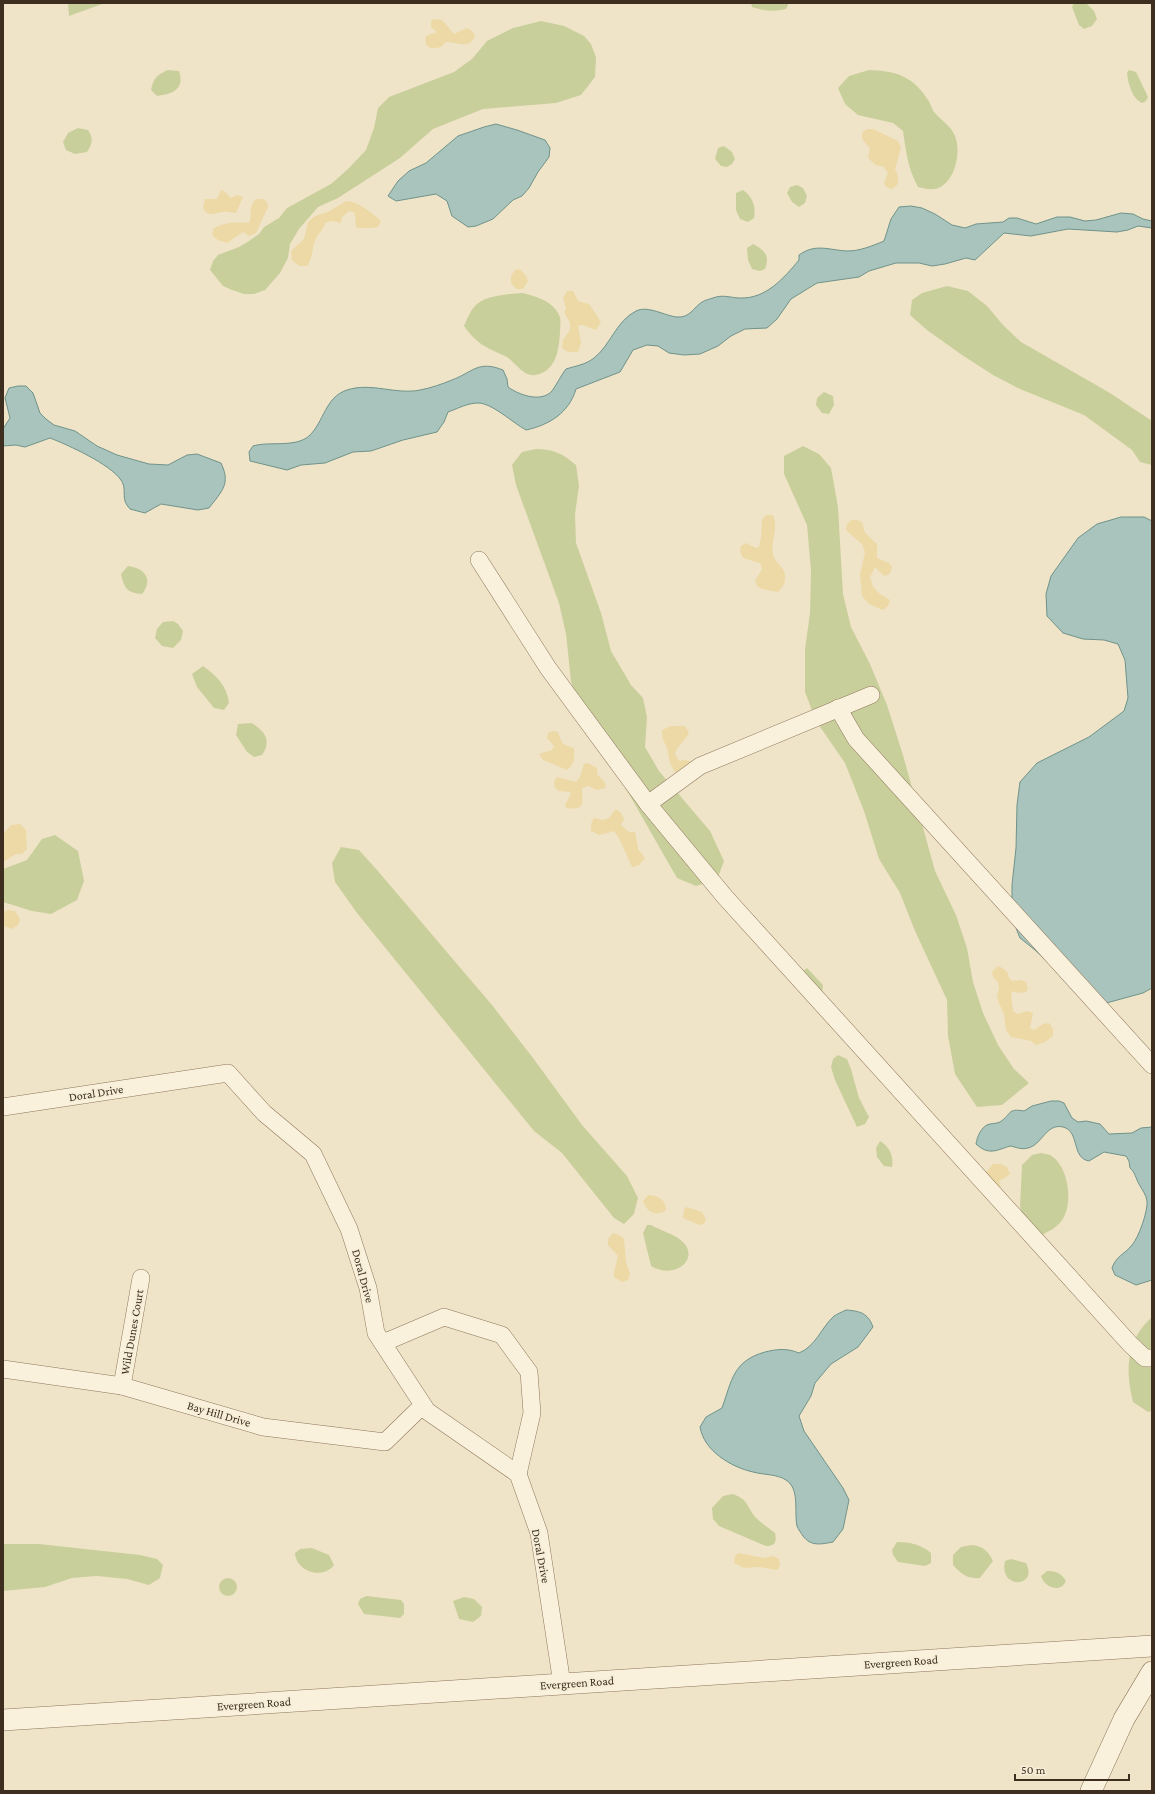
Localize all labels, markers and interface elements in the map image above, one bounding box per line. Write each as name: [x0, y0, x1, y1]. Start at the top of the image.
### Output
street label: Doral Drive: [68, 1082, 124, 1104]
street label: Doral Drive: [349, 1248, 377, 1304]
street label: Wild Dunes Court: [118, 1287, 147, 1376]
street label: Bay Hill Drive: [186, 1398, 252, 1430]
street label: Doral Drive: [529, 1528, 553, 1584]
street label: Evergreen Road: [863, 1652, 939, 1672]
street label: Evergreen Road: [539, 1673, 615, 1693]
street label: Evergreen Road: [216, 1694, 292, 1714]
scale bar: [1015, 1756, 1129, 1782]
text: 50 m: [1021, 1763, 1046, 1777]

